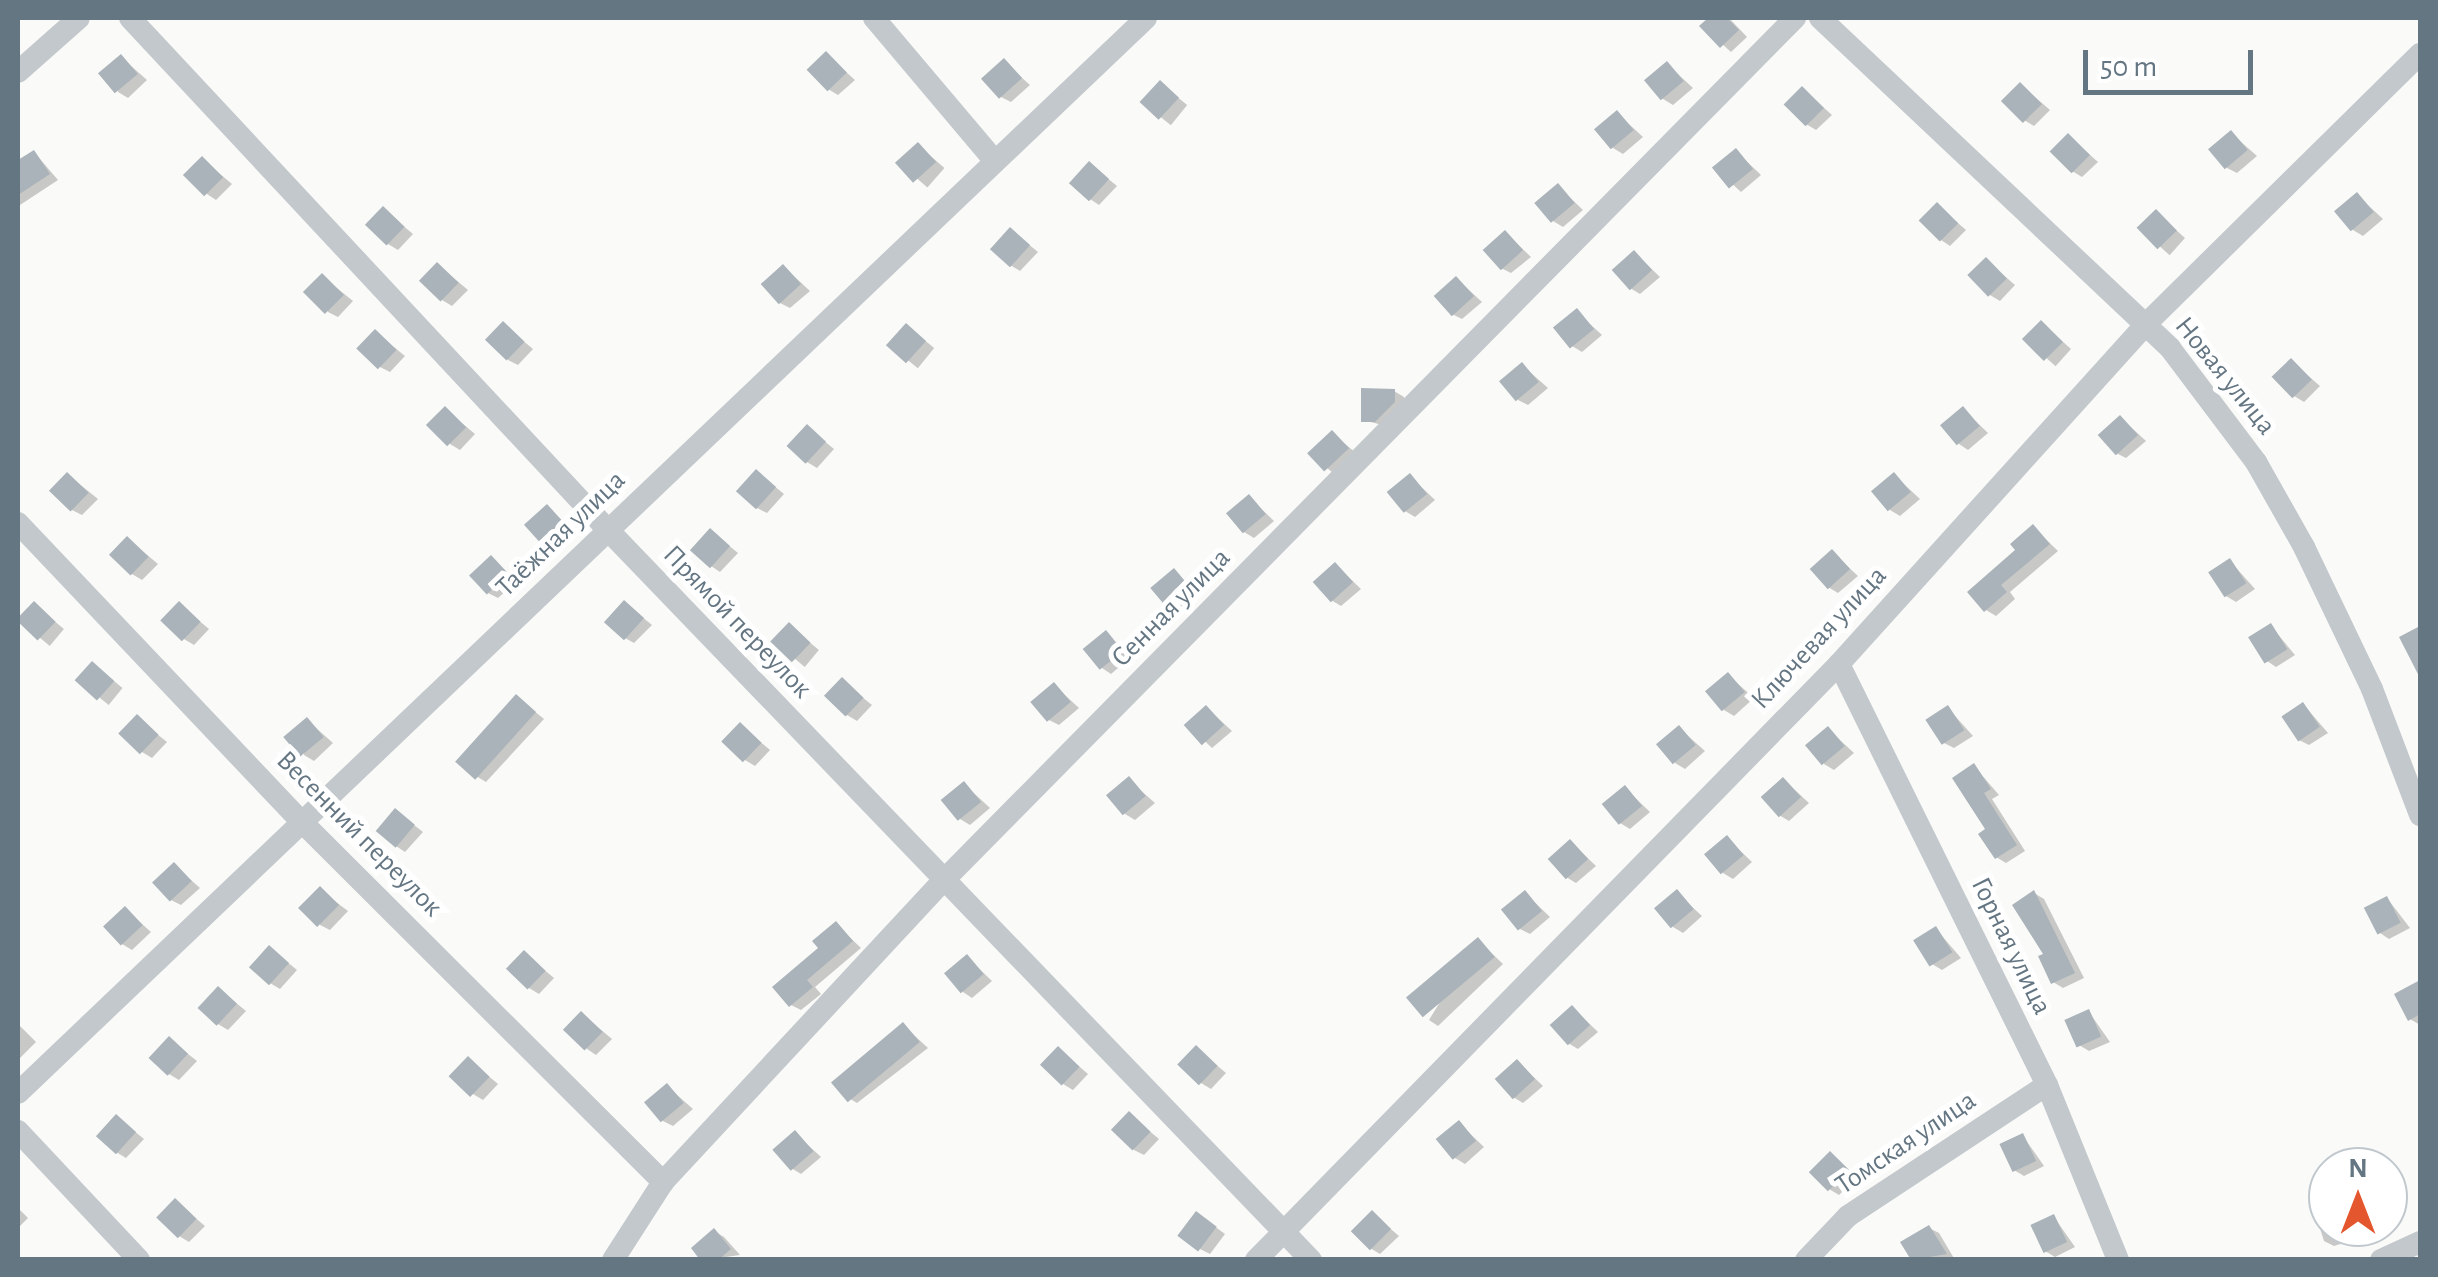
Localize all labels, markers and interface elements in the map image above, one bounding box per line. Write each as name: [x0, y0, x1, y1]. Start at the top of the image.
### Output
scale bar: [2088, 30, 2258, 92]
text: 50 m: [2100, 52, 2157, 82]
street label: Новая улица: [2167, 310, 2283, 442]
street label: Таёжная улица: [489, 464, 633, 604]
street label: Прямой переулок: [655, 538, 819, 706]
street label: Сенная улица: [1104, 541, 1238, 675]
street label: Ключевая улица: [1744, 559, 1894, 717]
street label: Весенний переулок: [269, 744, 449, 924]
street label: Горная улица: [1963, 872, 2059, 1020]
street label: Томская улица: [1829, 1084, 1983, 1202]
north arrow: [2308, 1147, 2408, 1247]
text: N: [2348, 1155, 2368, 1183]

